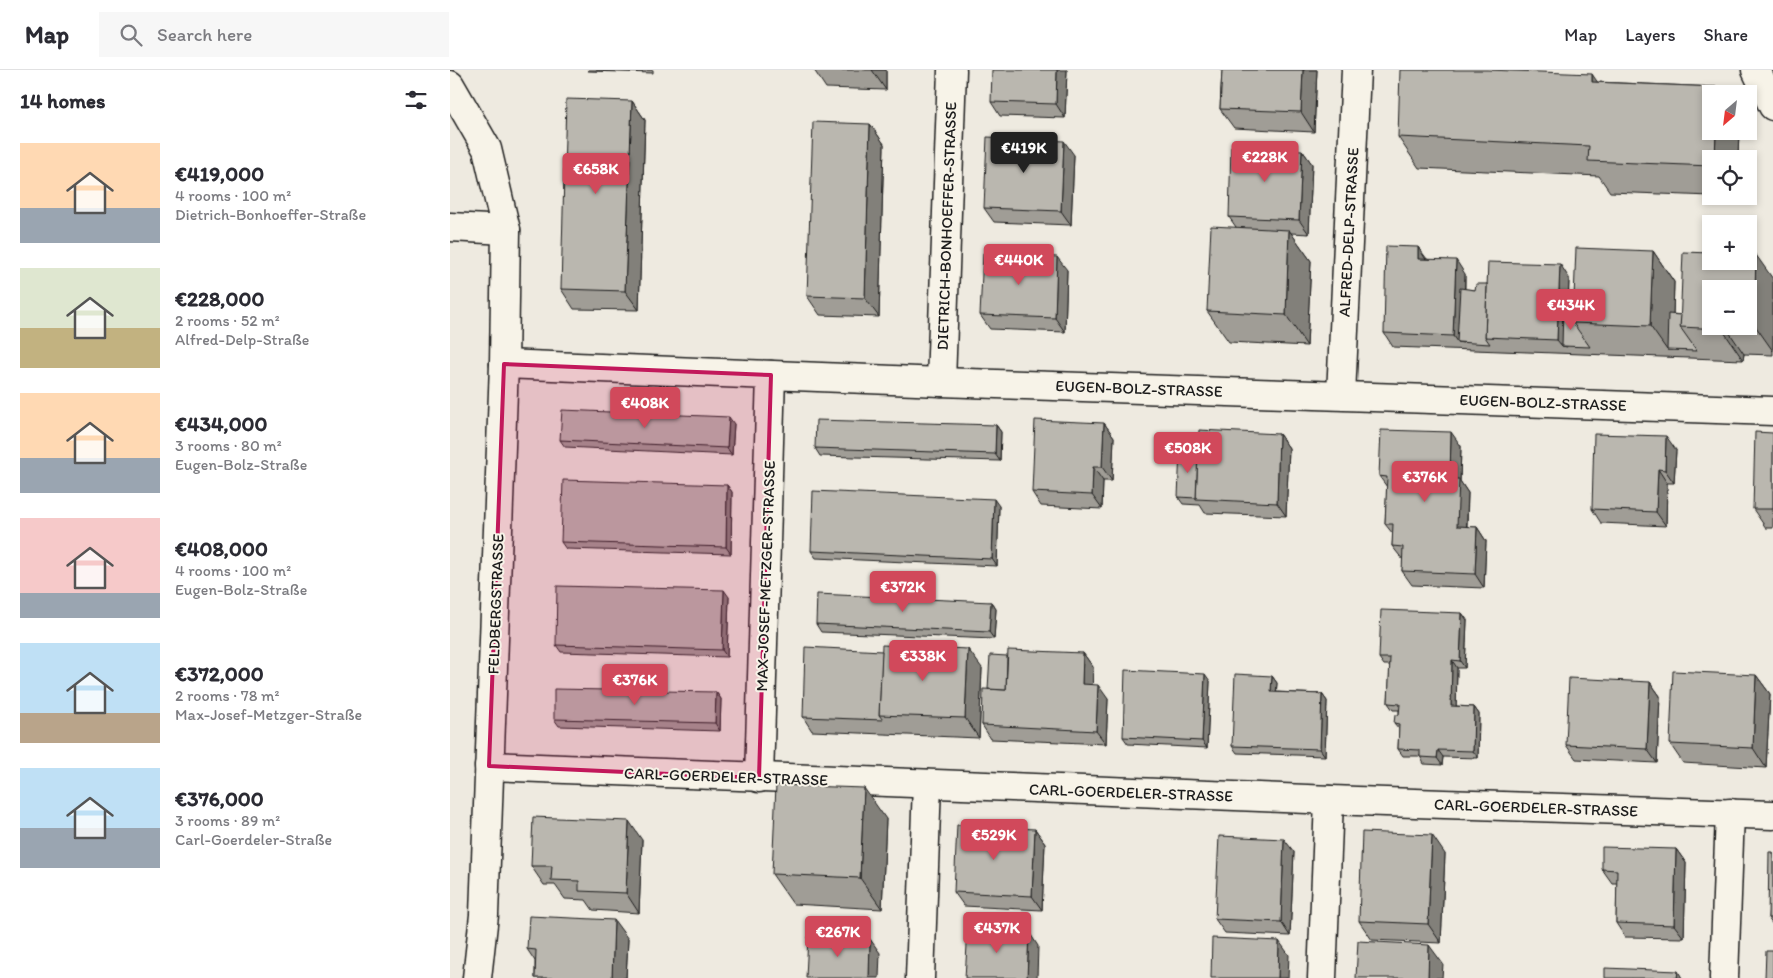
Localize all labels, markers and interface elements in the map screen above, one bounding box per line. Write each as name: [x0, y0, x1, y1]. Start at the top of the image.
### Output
search box: [99, 12, 449, 57]
text: Map: [25, 20, 69, 49]
icon: search: [117, 21, 145, 49]
text: Search here: [157, 23, 252, 46]
text: Map: [1564, 24, 1597, 46]
text: Layers: [1625, 24, 1675, 46]
text: Share: [1703, 24, 1748, 46]
north arrow: [1702, 85, 1758, 140]
map controls: [1702, 85, 1757, 335]
icon: filters: [402, 86, 430, 114]
text: 14 homes: [20, 88, 105, 113]
street label: DIETRICH-BONHOEFFER-STRASSE: [933, 101, 960, 351]
pin: €419K: [989, 132, 1059, 174]
text: €419K: [1002, 138, 1046, 157]
pin: €228K: [1230, 140, 1300, 183]
text: €228K: [1243, 147, 1287, 166]
street label: ALFRED-DELP-STRASSE: [1335, 147, 1362, 317]
button: locate: [1702, 150, 1757, 205]
pin: €658K: [561, 152, 631, 195]
text: €658K: [574, 159, 619, 178]
text: €419,000: [175, 161, 264, 186]
icon: home: [60, 163, 120, 223]
text: 4 rooms · 100 m²: [175, 186, 291, 205]
text: Dietrich-Bonhoeffer-Straße: [175, 205, 366, 224]
button: +: [1702, 215, 1757, 270]
pin: €440K: [984, 244, 1054, 286]
text: €440K: [995, 250, 1043, 269]
button: −: [1702, 280, 1757, 335]
text: €228,000: [175, 286, 264, 311]
icon: home: [60, 288, 120, 348]
pin: €434K: [1536, 288, 1606, 331]
text: €434K: [1547, 295, 1595, 314]
text: 2 rooms · 52 m²: [175, 311, 280, 330]
text: Alfred-Delp-Straße: [175, 330, 309, 349]
street label: EUGEN-BOLZ-STRASSE: [1055, 376, 1223, 401]
pin: €408K: [610, 386, 680, 429]
street label: EUGEN-BOLZ-STRASSE: [1459, 390, 1627, 415]
text: €408K: [621, 393, 669, 412]
text: €434,000: [175, 411, 267, 436]
icon: home: [60, 413, 120, 473]
pin: €508K: [1153, 432, 1223, 474]
text: 3 rooms · 80 m²: [175, 436, 282, 455]
text: €508K: [1165, 438, 1211, 457]
text: Eugen-Bolz-Straße: [175, 455, 307, 474]
street label: MAX-JOSEF-METZGER-STRASSE: [752, 460, 779, 692]
pin: €376K: [1390, 460, 1460, 503]
text: €376K: [1403, 467, 1447, 486]
street label: FELDBERGSTRASSE: [484, 533, 507, 675]
text: €408,000: [175, 536, 268, 561]
icon: home: [60, 538, 120, 598]
text: 4 rooms · 100 m²: [175, 561, 291, 580]
pin: €372K: [868, 570, 938, 613]
text: €372K: [881, 577, 925, 596]
text: Eugen-Bolz-Straße: [175, 580, 307, 599]
pin: €338K: [888, 640, 958, 682]
text: €338K: [900, 646, 946, 665]
text: €372,000: [175, 661, 264, 686]
icon: home: [60, 663, 120, 723]
pin: €376K: [600, 664, 670, 706]
text: €376K: [613, 670, 657, 689]
text: 2 rooms · 78 m²: [175, 686, 280, 705]
text: Max-Josef-Metzger-Straße: [175, 705, 362, 724]
street label: CARL-GOERDELER-STRASSE: [624, 763, 828, 790]
street label: CARL-GOERDELER-STRASSE: [1029, 779, 1233, 806]
text: €376,000: [175, 786, 264, 811]
icon: home: [60, 788, 120, 848]
street label: CARL-GOERDELER-STRASSE: [1434, 794, 1638, 821]
text: 3 rooms · 89 m²: [175, 811, 280, 830]
pin: €529K: [959, 818, 1029, 861]
text: €529K: [972, 825, 1016, 844]
text: Carl-Goerdeler-Straße: [175, 830, 332, 849]
pin: €437K: [962, 912, 1032, 954]
pin: €267K: [803, 916, 873, 958]
text: €437K: [974, 918, 1020, 937]
text: €267K: [816, 922, 860, 941]

